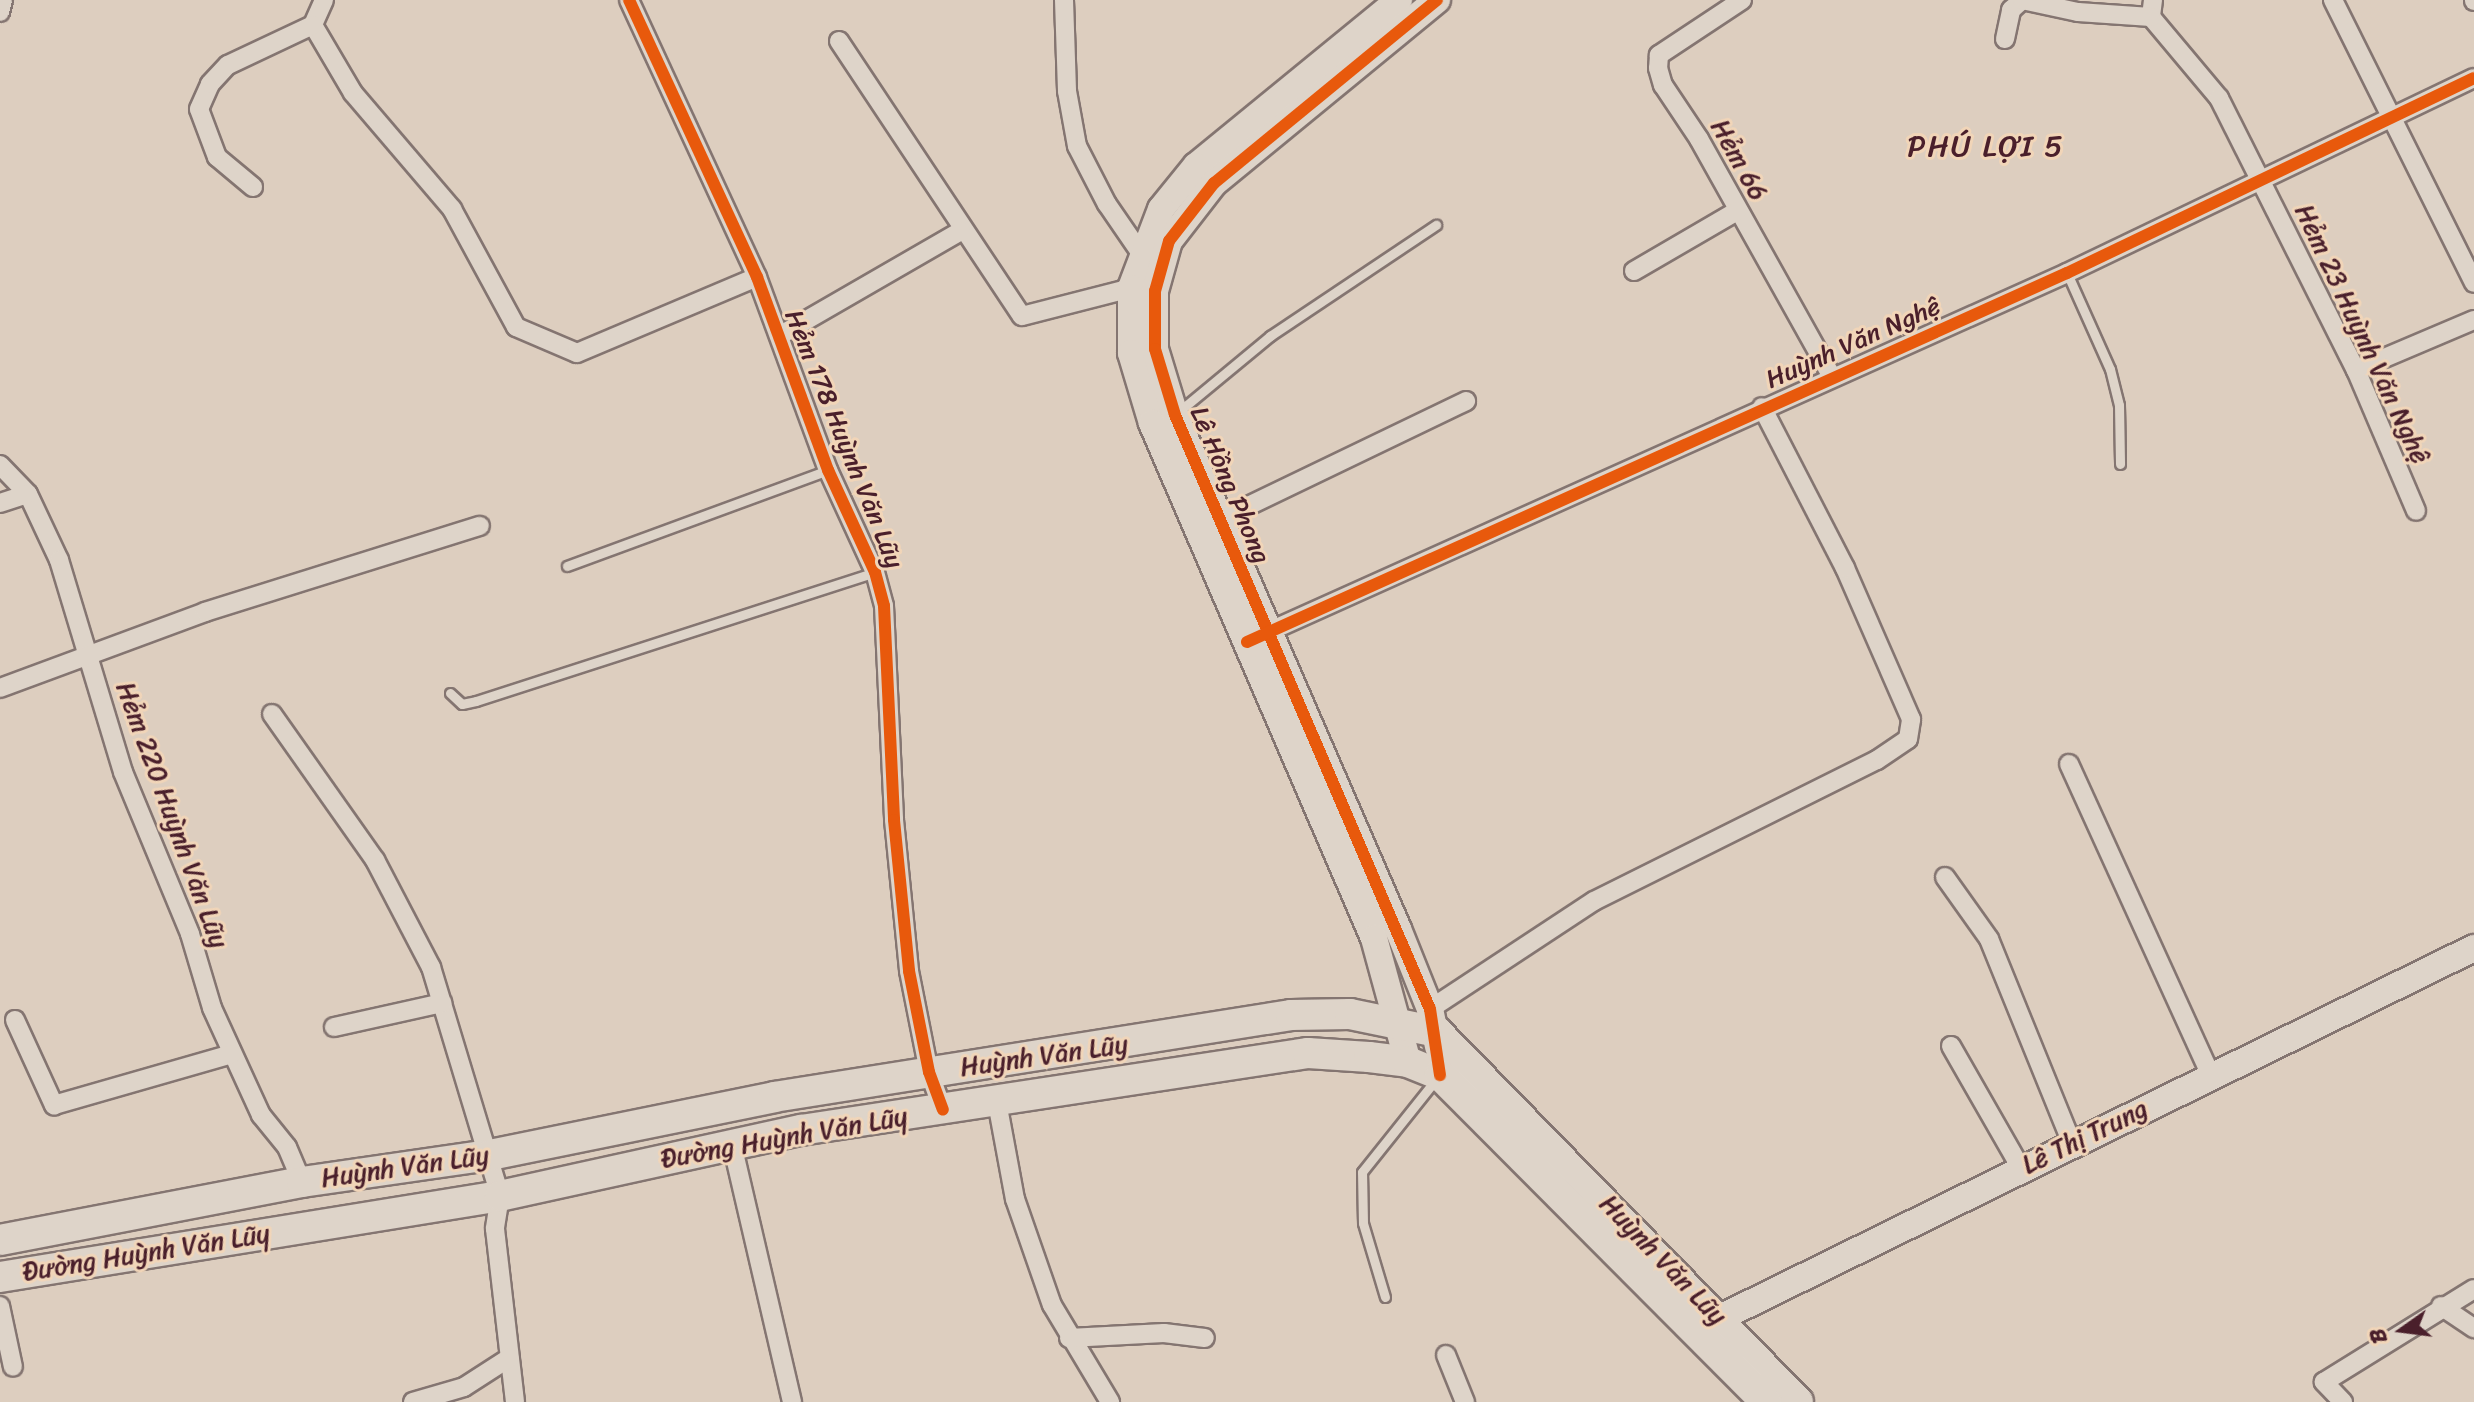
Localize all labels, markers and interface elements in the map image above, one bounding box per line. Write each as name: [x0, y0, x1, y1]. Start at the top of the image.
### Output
street label: Hẻm 66: [1704, 114, 1774, 206]
district label: PHÚ LỢI 5: [1907, 128, 2065, 164]
street label: Hẻm 23 Huỳnh Văn Nghệ: [2289, 200, 2435, 468]
street label: Huỳnh Văn Nghệ: [1762, 291, 1944, 395]
street label: Hẻm 178 Huỳnh Văn Lũy: [778, 306, 910, 572]
street label: Lê Hồng Phong: [1183, 402, 1277, 568]
street label: Hẻm 220 Huỳnh Văn Lũy: [110, 679, 234, 951]
street label: Huỳnh Văn Lũy: [959, 1029, 1129, 1083]
street label: Lê Thị Trung: [2016, 1093, 2154, 1181]
street label: Đường Huỳnh Văn Lũy: [659, 1101, 909, 1175]
street label: Huỳnh Văn Lũy: [320, 1140, 490, 1194]
street label: Huỳnh Văn Lũy: [1594, 1189, 1732, 1331]
street label: Đường Huỳnh Văn Lũy: [21, 1218, 271, 1288]
north arrow: [2362, 1290, 2442, 1370]
text: B: [2358, 1324, 2399, 1347]

